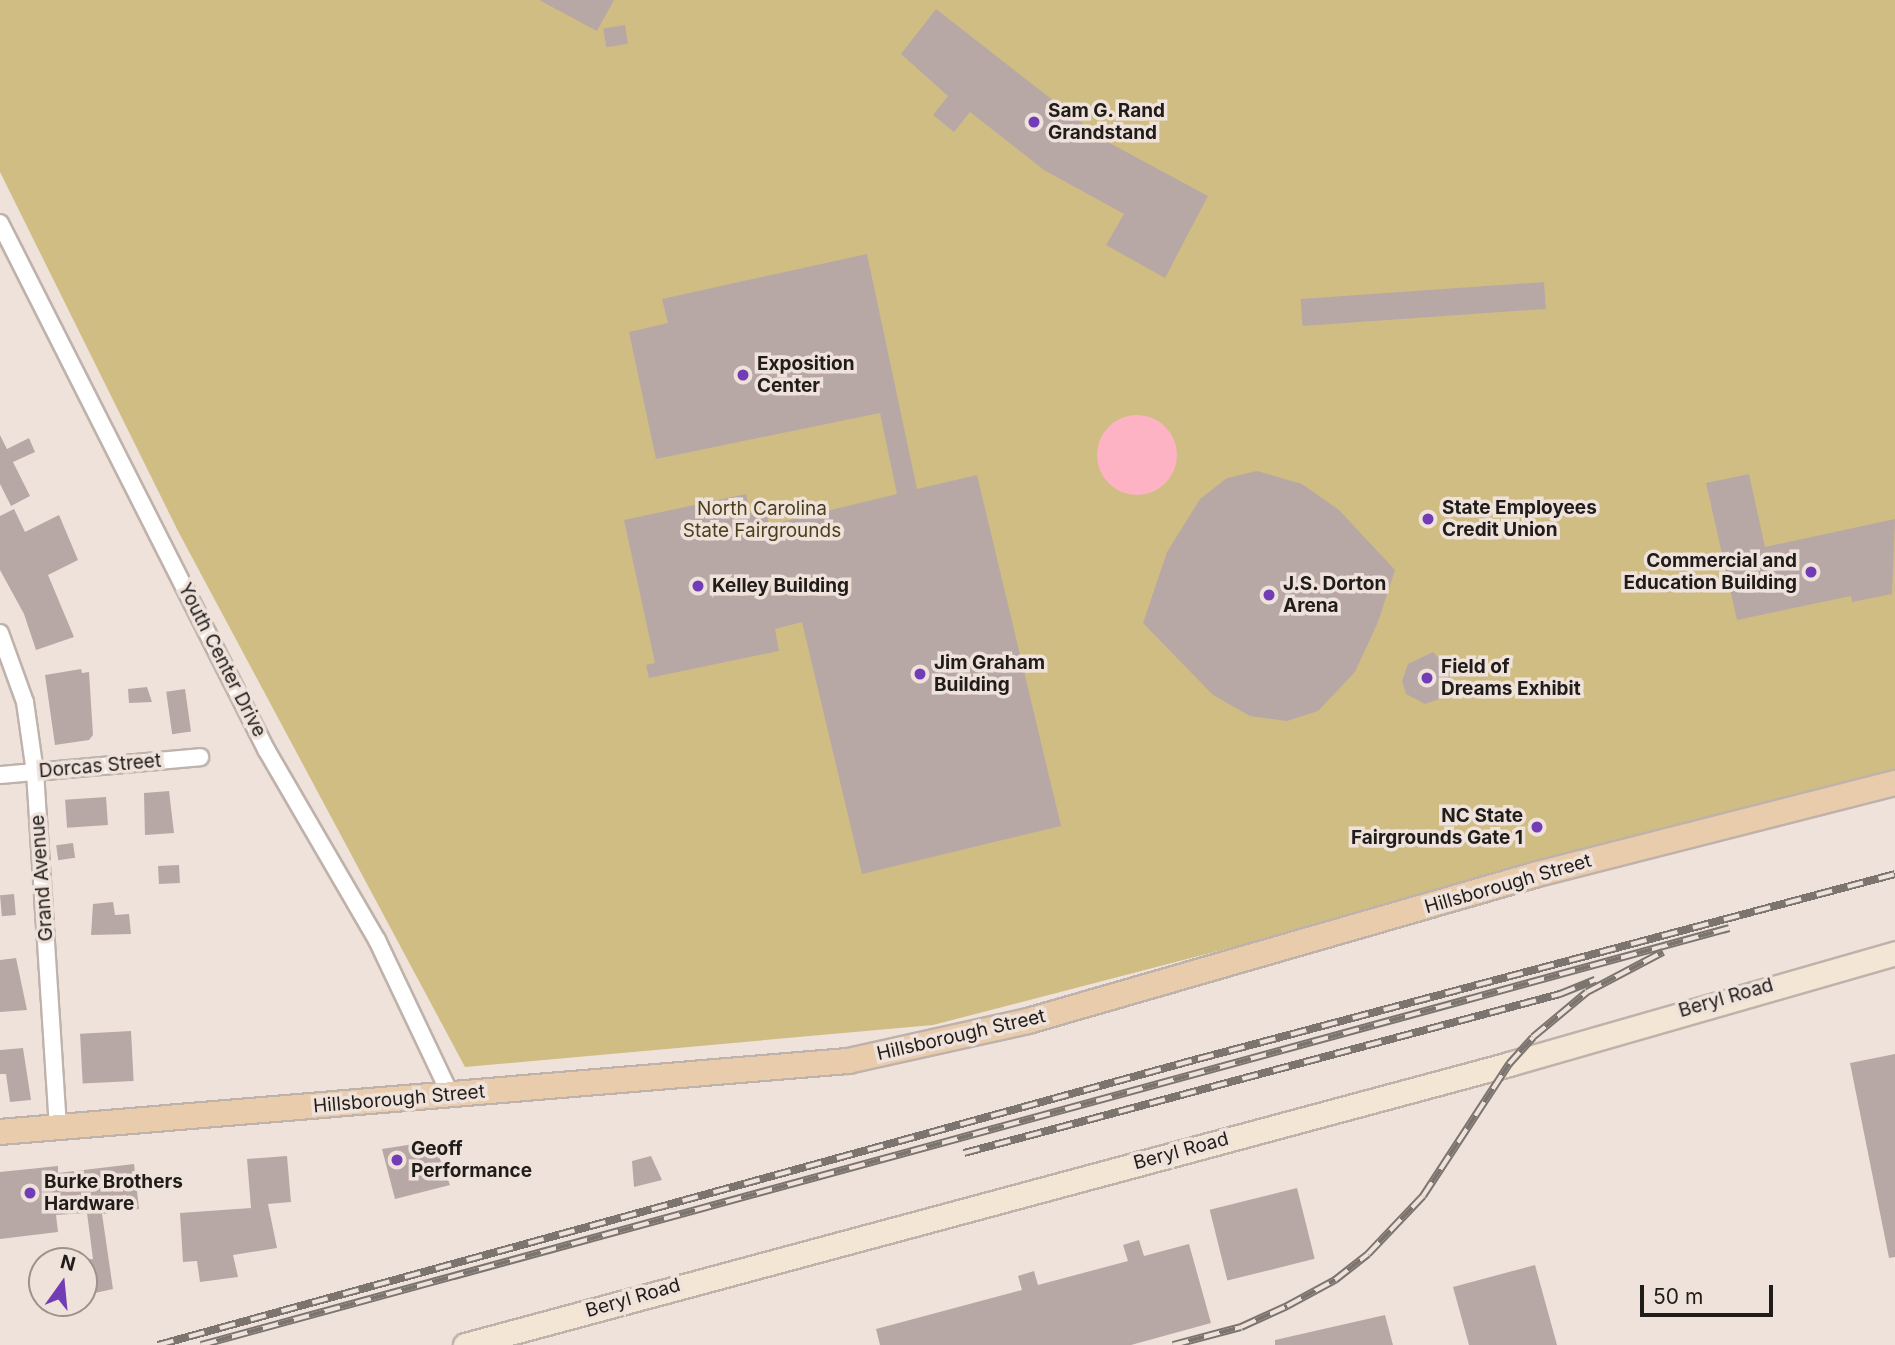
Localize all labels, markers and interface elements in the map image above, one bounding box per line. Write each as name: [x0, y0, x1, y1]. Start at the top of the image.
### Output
place label: Sam G. Rand Grandstand: [1048, 100, 1166, 144]
marker: Sam G. Rand Grandstand: [1026, 114, 1042, 130]
place label: Exposition Center: [757, 353, 855, 397]
marker: Exposition Center: [735, 367, 751, 383]
place label: State Employees Credit Union: [1442, 497, 1597, 541]
park label: North Carolina State Fairgrounds: [683, 498, 841, 542]
marker: State Employees Credit Union: [1420, 511, 1436, 527]
place label: Commercial and Education Building: [1624, 550, 1797, 594]
marker: Commercial and Education Building: [1803, 564, 1819, 580]
place label: J.S. Dorton Arena: [1283, 573, 1387, 617]
place label: Kelley Building: [712, 575, 849, 597]
marker: Kelley Building: [690, 578, 706, 594]
street label: Youth Center Drive: [173, 579, 271, 741]
marker: J.S. Dorton Arena: [1261, 587, 1277, 603]
place label: Jim Graham Building: [934, 652, 1045, 696]
place label: Field of Dreams Exhibit: [1441, 656, 1581, 700]
marker: Jim Graham Building: [912, 666, 928, 682]
marker: Field of Dreams Exhibit: [1419, 670, 1435, 686]
street label: Dorcas Street: [38, 749, 162, 783]
place label: NC State Fairgrounds Gate 1: [1351, 805, 1523, 849]
street label: Grand Avenue: [26, 814, 58, 942]
marker: NC State Fairgrounds Gate 1: [1529, 819, 1545, 835]
street label: Hillsborough Street: [1422, 849, 1594, 919]
street label: Beryl Road: [1676, 974, 1776, 1022]
street label: Hillsborough Street: [874, 1005, 1048, 1065]
street label: Hillsborough Street: [312, 1080, 486, 1118]
street label: Beryl Road: [1131, 1127, 1231, 1175]
place label: Geoff Performance: [411, 1138, 532, 1182]
marker: Geoff Performance: [389, 1152, 405, 1168]
place label: Burke Brothers Hardware: [44, 1171, 183, 1215]
marker: Burke Brothers Hardware: [22, 1185, 38, 1201]
north arrow: [28, 1247, 98, 1317]
text: N: [58, 1250, 78, 1276]
scale bar: [1643, 1272, 1776, 1316]
street label: Beryl Road: [583, 1274, 683, 1322]
text: 50 m: [1653, 1284, 1703, 1309]

